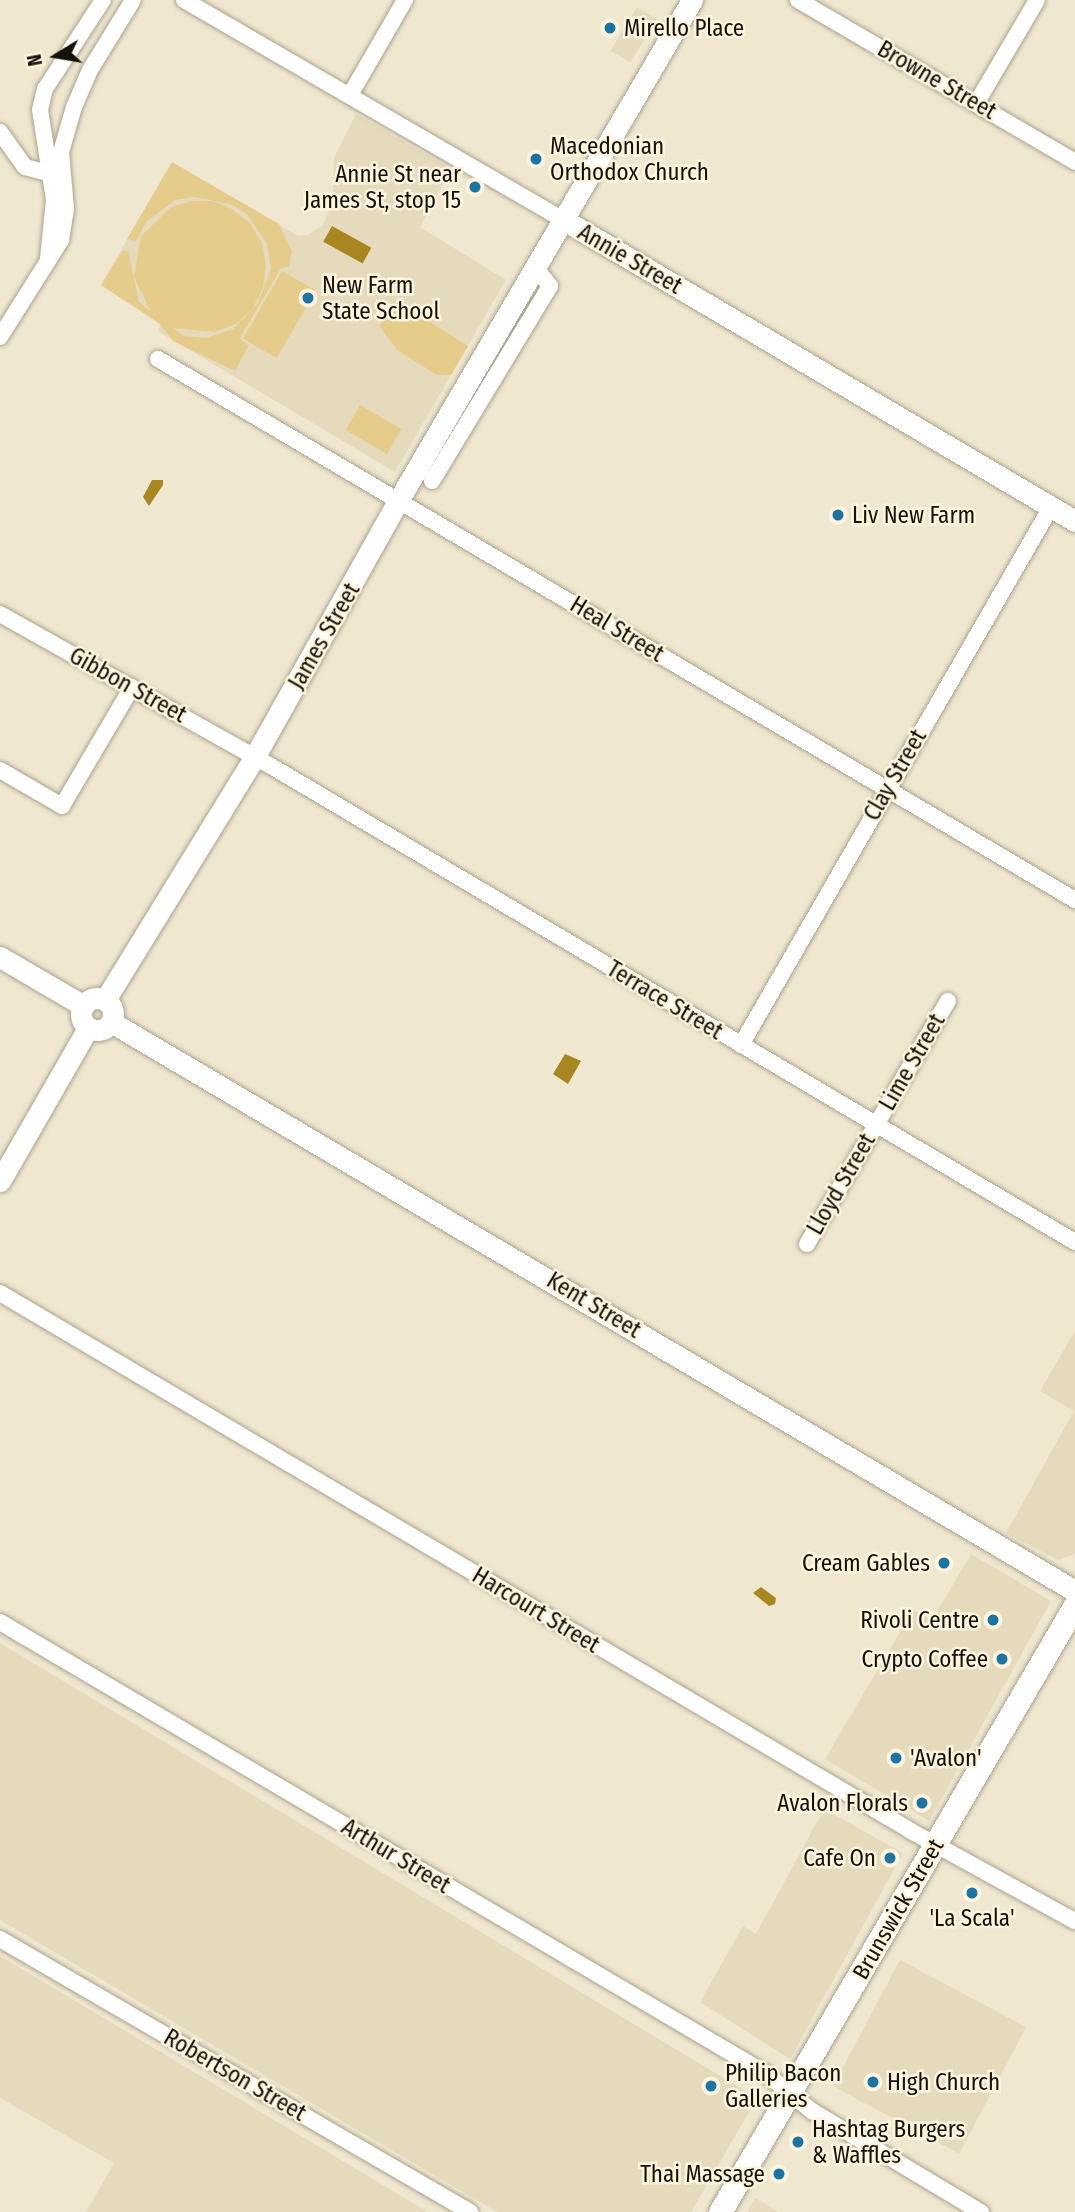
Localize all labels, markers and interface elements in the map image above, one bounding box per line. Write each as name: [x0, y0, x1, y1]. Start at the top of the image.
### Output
place label: Mirello Place: [624, 14, 744, 42]
marker: Mirello Place: [602, 20, 618, 36]
north arrow: [21, 21, 91, 91]
street label: Browne Street: [873, 35, 1001, 125]
text: N: [23, 52, 47, 68]
place label: Macedonian Orthodox Church: [550, 132, 709, 186]
marker: Macedonian Orthodox Church: [528, 151, 544, 167]
place label: Annie St near James St, stop 15: [304, 160, 461, 214]
marker: Annie St near James St, stop 15: [467, 179, 483, 195]
street label: Annie Street: [573, 218, 687, 300]
place label: New Farm State School: [322, 271, 440, 325]
marker: New Farm State School: [300, 290, 316, 306]
place label: Liv New Farm: [852, 501, 975, 529]
marker: Liv New Farm: [830, 507, 846, 523]
street label: James Street: [282, 578, 366, 694]
street label: Heal Street: [565, 590, 669, 668]
street label: Gibbon Street: [65, 642, 191, 728]
street label: Clay Street: [858, 725, 932, 825]
street label: Terrace Street: [602, 955, 728, 1045]
street label: Lime Street: [873, 1009, 951, 1115]
street label: Lloyd Street: [801, 1128, 881, 1240]
street label: Kent Street: [542, 1266, 646, 1344]
place label: Cream Gables: [802, 1549, 930, 1577]
marker: Cream Gables: [936, 1555, 952, 1571]
street label: Harcourt Street: [467, 1561, 605, 1659]
place label: Rivoli Centre: [860, 1606, 979, 1634]
marker: Rivoli Centre: [985, 1612, 1001, 1628]
place label: Crypto Coffee: [862, 1645, 988, 1673]
marker: Crypto Coffee: [994, 1651, 1010, 1667]
place label: 'Avalon': [910, 1744, 982, 1772]
marker: 'Avalon': [888, 1750, 904, 1766]
place label: Avalon Florals: [777, 1789, 908, 1817]
marker: Avalon Florals: [914, 1795, 930, 1811]
street label: Arthur Street: [337, 1813, 455, 1899]
street label: Brunswick Street: [847, 1834, 949, 1984]
place label: Cafe On: [803, 1844, 876, 1872]
marker: Cafe On: [882, 1850, 898, 1866]
marker: 'La Scala': [964, 1885, 980, 1901]
place label: 'La Scala': [929, 1904, 1015, 1932]
street label: Robertson Street: [159, 2023, 311, 2127]
place label: Philip Bacon Galleries: [725, 2059, 841, 2113]
place label: High Church: [887, 2068, 1000, 2096]
marker: High Church: [865, 2074, 881, 2090]
marker: Philip Bacon Galleries: [703, 2078, 719, 2094]
place label: Hashtag Burgers & Waffles: [812, 2115, 965, 2169]
marker: Hashtag Burgers & Waffles: [790, 2134, 806, 2150]
place label: Thai Massage: [640, 2160, 765, 2188]
marker: Thai Massage: [771, 2166, 787, 2182]

